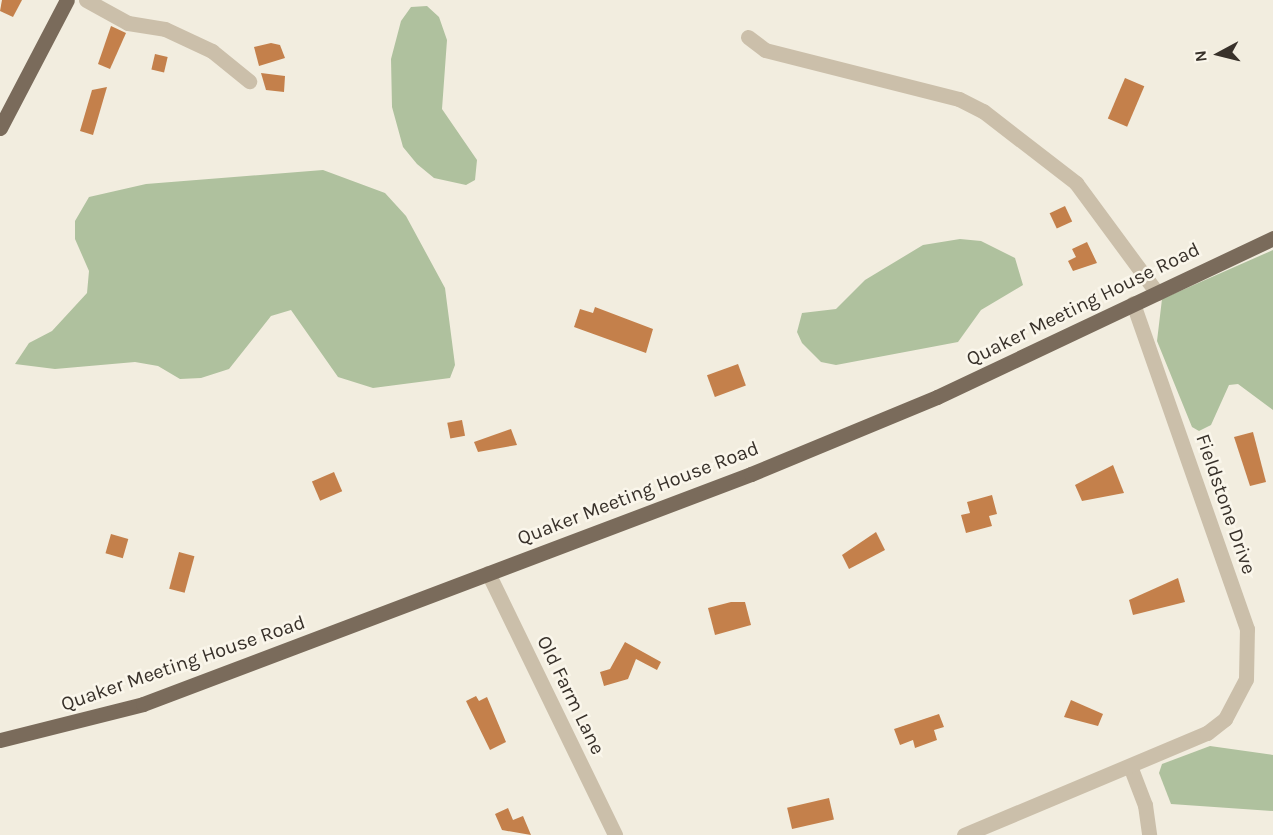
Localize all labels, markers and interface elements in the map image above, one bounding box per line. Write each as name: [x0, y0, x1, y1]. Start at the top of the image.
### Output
north arrow: [1189, 24, 1249, 84]
text: N: [1191, 49, 1211, 63]
street label: Quaker Meeting House Road: [962, 237, 1204, 371]
street label: Fieldstone Drive: [1191, 431, 1261, 577]
street label: Quaker Meeting House Road: [514, 436, 762, 550]
street label: Quaker Meeting House Road: [58, 610, 308, 716]
street label: Old Farm Lane: [532, 632, 610, 758]

